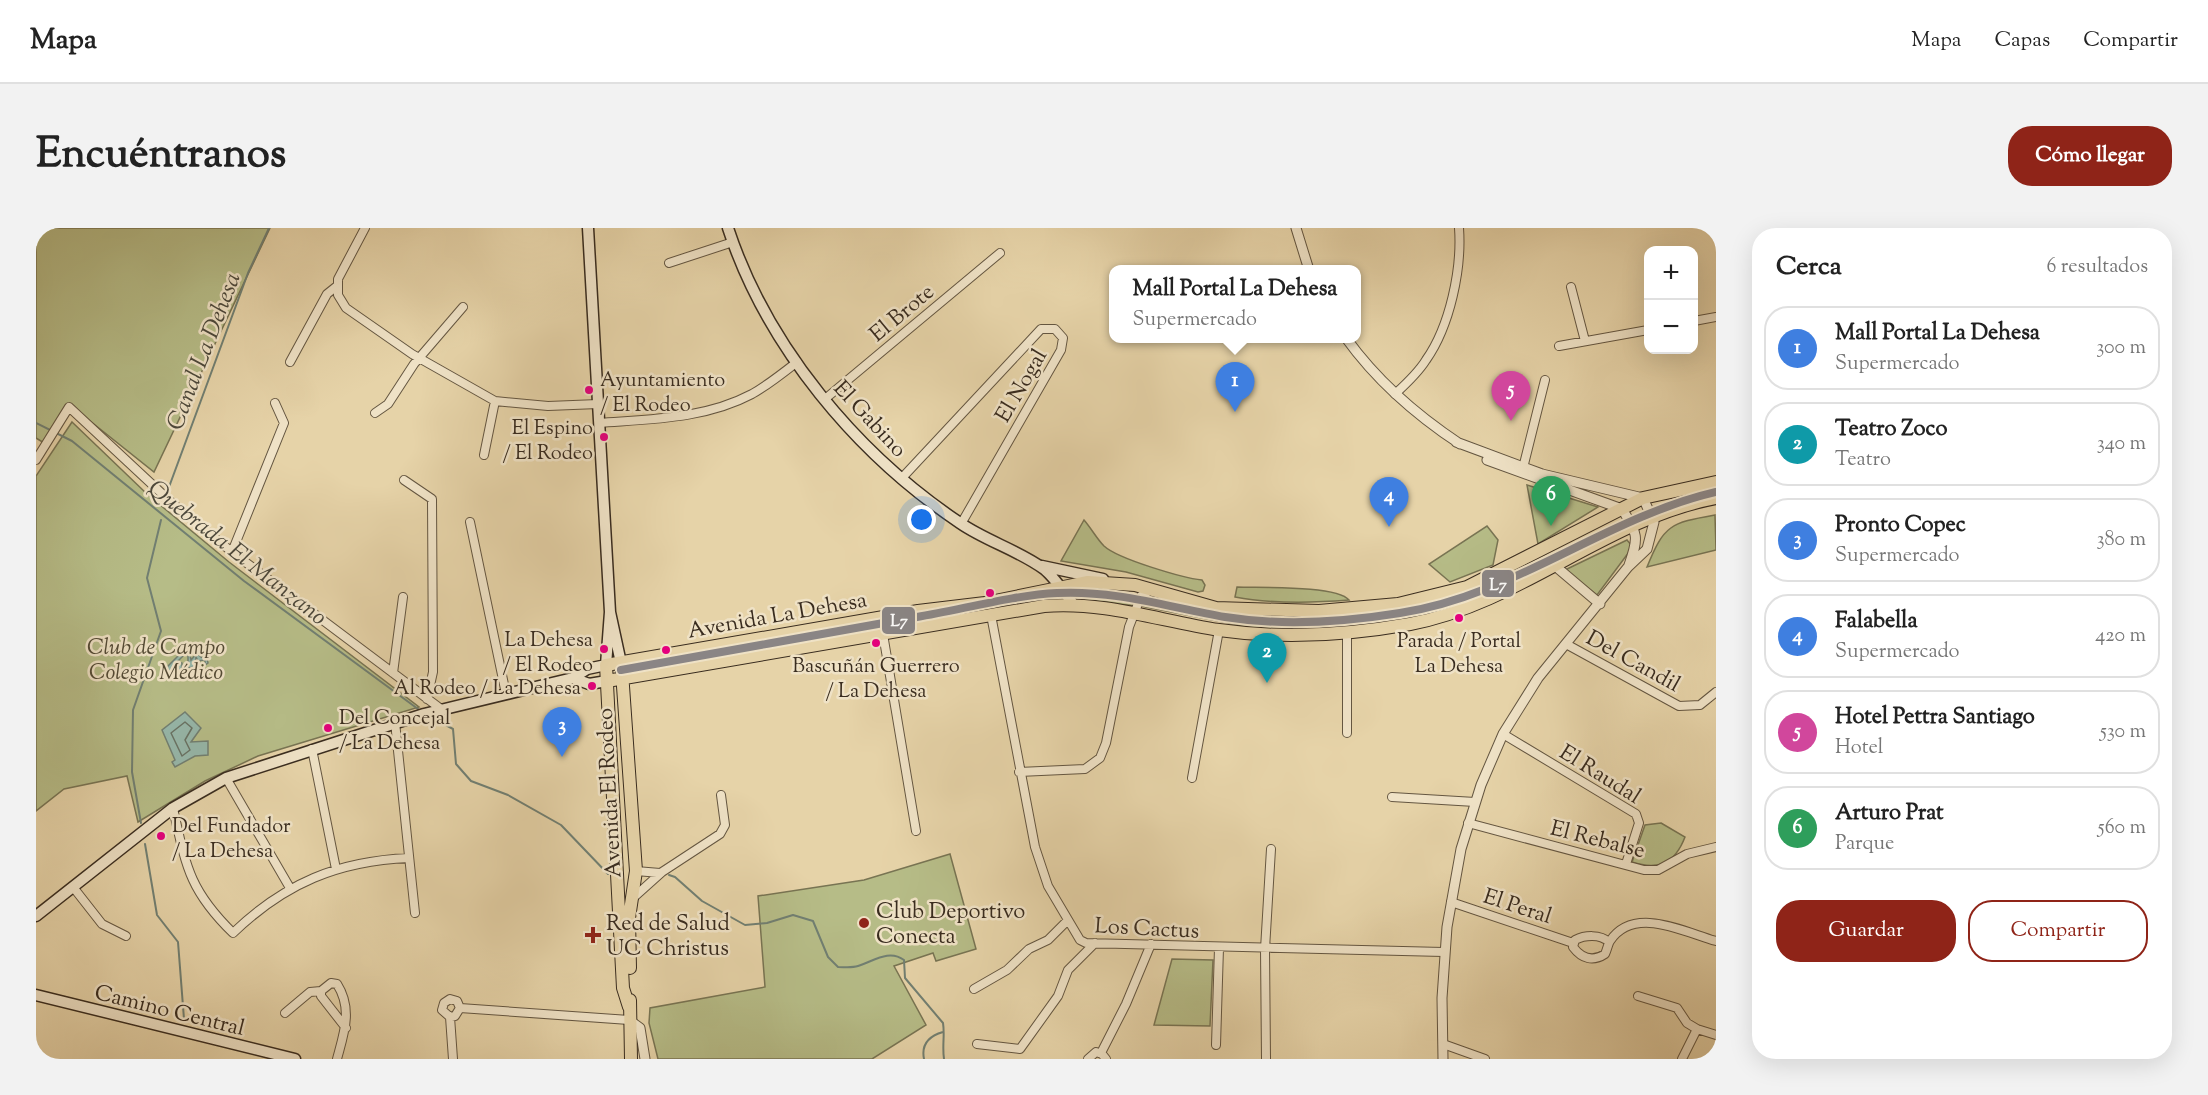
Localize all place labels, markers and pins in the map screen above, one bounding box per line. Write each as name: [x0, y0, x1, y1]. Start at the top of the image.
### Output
pin: 1: [1216, 362, 1254, 412]
place label: Ayuntamiento / El Rodeo: [600, 367, 725, 421]
pin: 5: [1492, 372, 1530, 421]
marker: Ayuntamiento / El Rodeo: [583, 384, 595, 396]
place label: El Espino / El Rodeo: [502, 415, 593, 469]
marker: El Espino / El Rodeo: [598, 431, 610, 443]
pin: 6: [1532, 476, 1570, 526]
pin: 4: [1370, 478, 1408, 527]
unlabelled marker: [984, 587, 996, 599]
marker: Parada / Portal La Dehesa: [1453, 612, 1465, 624]
place label: La Dehesa / El Rodeo: [502, 627, 593, 681]
place label: Parada / Portal La Dehesa: [1397, 628, 1522, 682]
pin: 2: [1248, 634, 1286, 683]
marker: Bascuñán Guerrero / La Dehesa: [870, 637, 882, 649]
marker: La Dehesa / El Rodeo: [598, 643, 610, 655]
unlabelled marker: [660, 644, 672, 656]
place label: Bascuñán Guerrero / La Dehesa: [792, 653, 960, 707]
place label: Al Rodeo / La Dehesa: [393, 675, 581, 704]
marker: Al Rodeo / La Dehesa: [586, 680, 598, 692]
place label: Del Concejal / La Dehesa: [339, 705, 451, 759]
pin: 3: [542, 708, 582, 757]
marker: Del Concejal / La Dehesa: [322, 722, 334, 734]
place label: Del Fundador / La Dehesa: [172, 813, 291, 867]
marker: Del Fundador / La Dehesa: [155, 830, 167, 842]
place label: Club Deportivo Conecta: [876, 897, 1025, 954]
place label: Red de Salud UC Christus: [606, 909, 730, 966]
marker: Club Deportivo Conecta: [857, 916, 871, 930]
marker: Red de Salud UC Christus: [584, 926, 602, 944]

